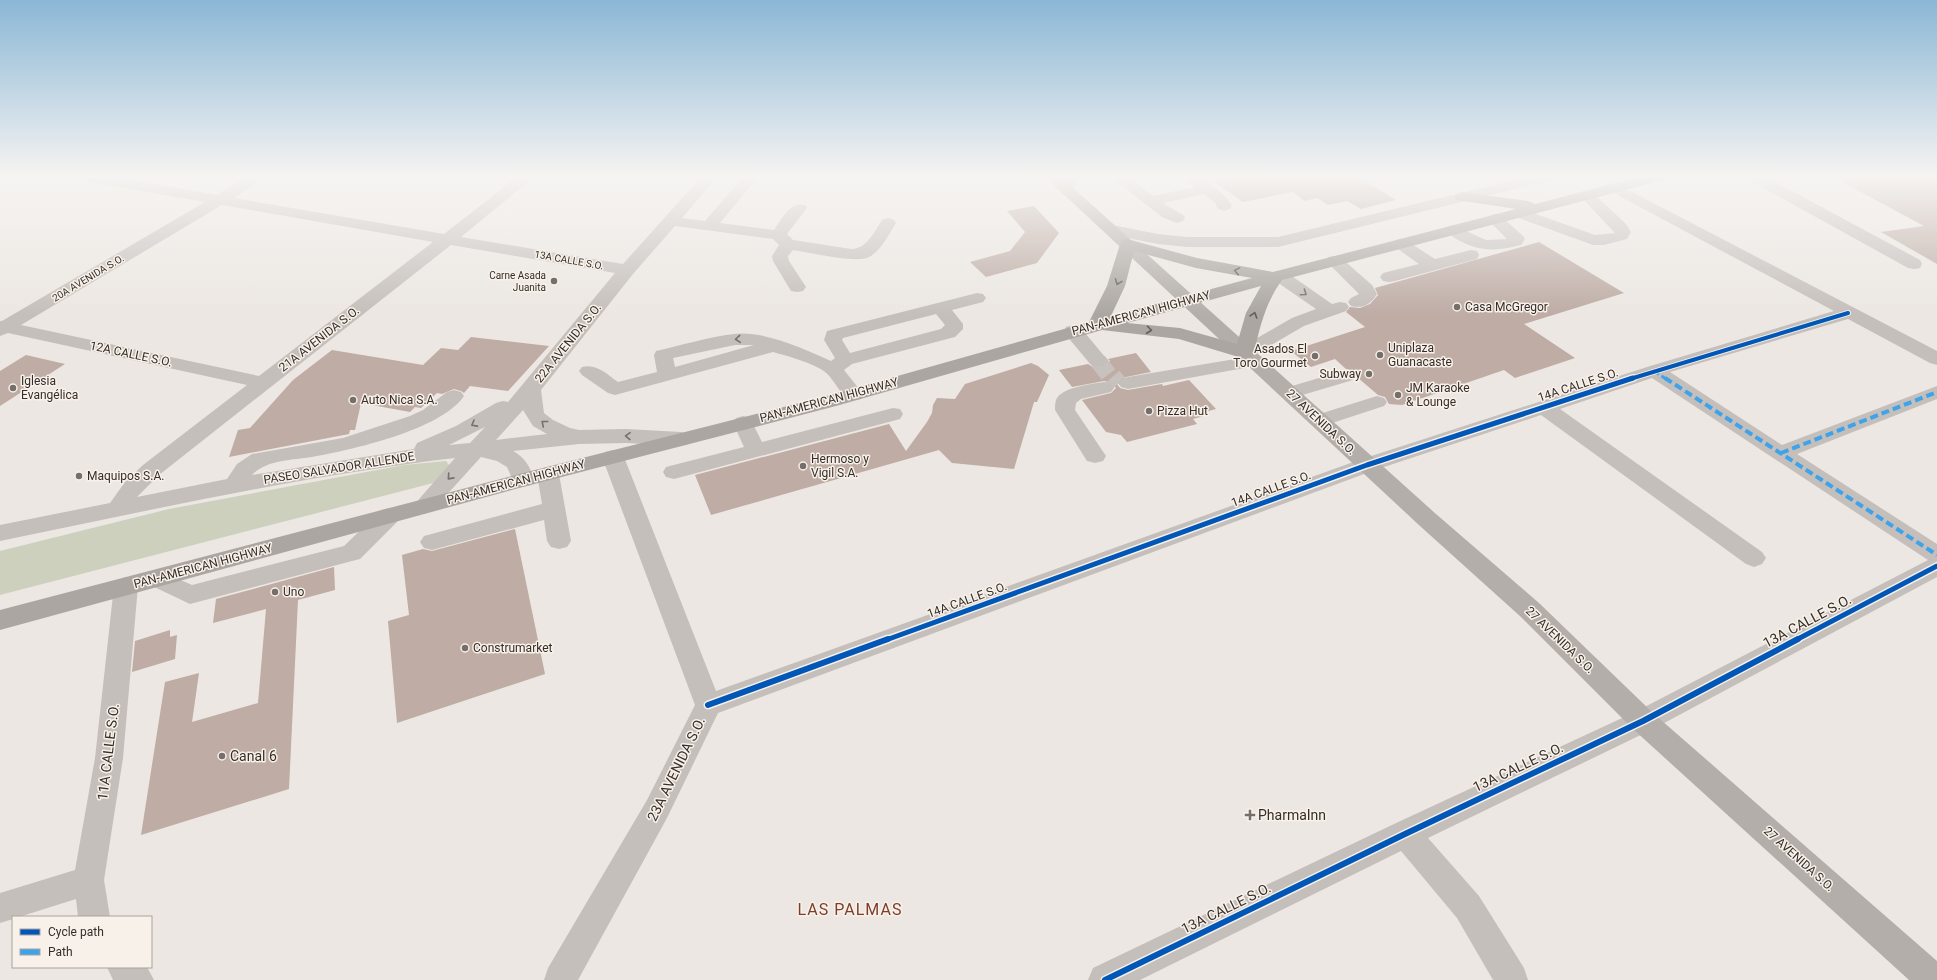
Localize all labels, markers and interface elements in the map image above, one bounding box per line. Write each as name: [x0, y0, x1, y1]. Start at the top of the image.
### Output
street label: 13A CALLE S.O.: [534, 249, 604, 271]
street label: 20A AVENIDA S.O.: [50, 252, 126, 304]
one-way arrow: [1234, 267, 1240, 276]
place label: Carne Asada Juanita: [489, 270, 546, 293]
marker: Carne Asada Juanita: [549, 276, 559, 286]
one-way arrow: [1114, 279, 1122, 286]
street label: PAN-AMERICAN HIGHWAY: [1070, 288, 1213, 338]
one-way arrow: [1300, 288, 1307, 295]
place label: Casa McGregor: [1465, 300, 1548, 314]
street label: 22A AVENIDA S.O.: [532, 301, 604, 385]
marker: Casa McGregor: [1452, 302, 1462, 312]
street label: 21A AVENIDA S.O.: [276, 303, 362, 375]
one-way arrow: [1249, 312, 1258, 319]
one-way arrow: [1146, 325, 1152, 334]
one-way arrow: [734, 335, 741, 344]
street label: 12A CALLE S.O.: [89, 338, 173, 370]
place label: Uniplaza Guanacaste: [1388, 341, 1452, 369]
place label: Asados El Toro Gourmet: [1233, 342, 1307, 370]
marker: Uniplaza Guanacaste: [1375, 350, 1385, 360]
marker: Asados El Toro Gourmet: [1310, 351, 1320, 361]
street label: 14A CALLE S.O.: [1536, 365, 1620, 405]
place label: Subway: [1319, 367, 1361, 381]
marker: Subway: [1364, 369, 1374, 379]
place label: Iglesia Evangélica: [21, 374, 78, 402]
street label: PAN-AMERICAN HIGHWAY: [758, 375, 901, 425]
place label: JM Karaoke & Lounge: [1406, 381, 1470, 409]
marker: Iglesia Evangélica: [8, 383, 18, 393]
street label: 27 AVENIDA S.O.: [1283, 386, 1359, 458]
marker: JM Karaoke & Lounge: [1393, 390, 1403, 400]
place label: Auto Nica S.A.: [361, 393, 438, 407]
marker: Auto Nica S.A.: [348, 395, 358, 405]
place label: Pizza Hut: [1157, 404, 1208, 418]
marker: Pizza Hut: [1144, 406, 1154, 416]
one-way arrow: [471, 420, 479, 427]
one-way arrow: [542, 420, 549, 427]
one-way arrow: [625, 432, 631, 440]
street label: PASEO SALVADOR ALLENDE: [263, 449, 416, 487]
place label: Hermoso y Vigil S.A.: [811, 452, 869, 480]
street label: PAN-AMERICAN HIGHWAY: [445, 457, 588, 507]
marker: Hermoso y Vigil S.A.: [798, 461, 808, 471]
street label: 14A CALLE S.O.: [1229, 468, 1313, 510]
place label: Maquipos S.A.: [87, 469, 164, 483]
marker: Maquipos S.A.: [74, 471, 84, 481]
one-way arrow: [448, 473, 455, 480]
street label: PAN-AMERICAN HIGHWAY: [132, 541, 275, 591]
street label: 14A CALLE S.O.: [925, 579, 1009, 621]
place label: Uno: [283, 585, 304, 599]
marker: Uno: [270, 587, 280, 597]
street label: 13A CALLE S.O.: [1760, 591, 1854, 651]
street label: 27 AVENIDA S.O.: [1523, 604, 1597, 676]
place label: Construmarket: [473, 641, 553, 655]
marker: Construmarket: [460, 643, 470, 653]
street label: 11A CALLE S.O.: [94, 703, 122, 801]
street label: 23A AVENIDA S.O.: [644, 714, 708, 824]
street label: 13A CALLE S.O.: [1470, 739, 1566, 795]
place label: Canal 6: [230, 748, 277, 764]
marker: Canal 6: [217, 751, 227, 761]
place label: PharmaInn: [1258, 807, 1326, 823]
marker: PharmaInn: [1245, 810, 1255, 820]
street label: 27 AVENIDA S.O.: [1761, 824, 1837, 894]
street label: 13A CALLE S.O.: [1179, 879, 1273, 937]
district label: LAS PALMAS: [798, 900, 902, 919]
legend: [12, 916, 152, 968]
text: Cycle path: [48, 925, 104, 939]
text: Path: [48, 945, 73, 959]

